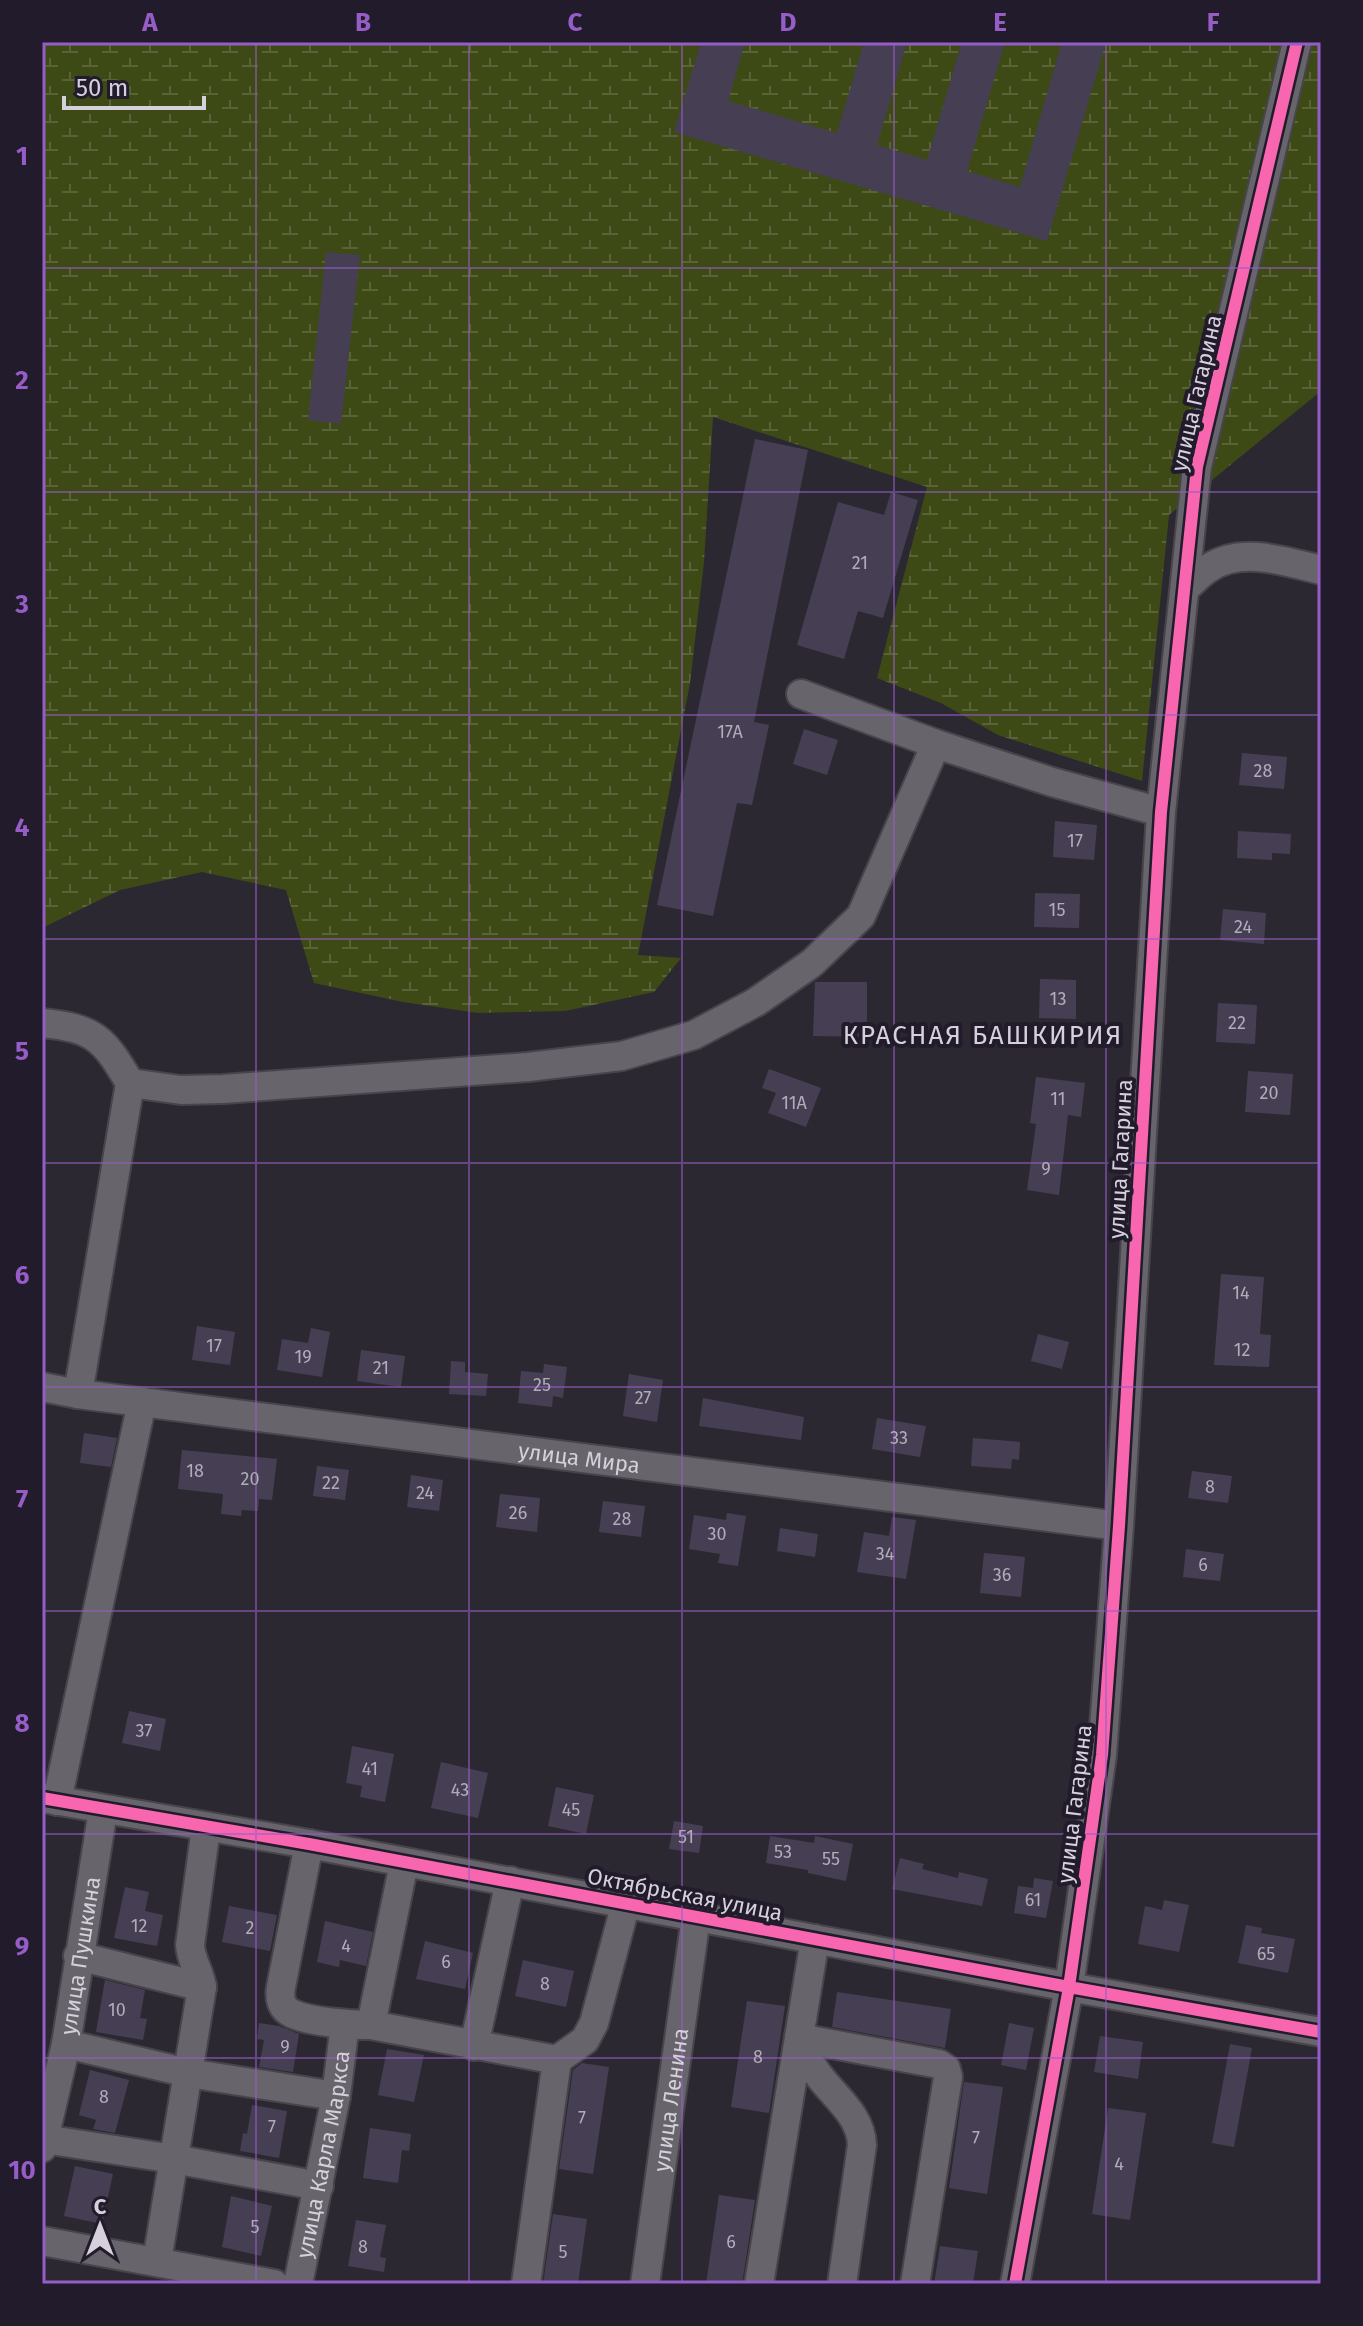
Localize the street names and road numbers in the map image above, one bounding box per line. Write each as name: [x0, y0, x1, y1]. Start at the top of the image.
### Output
street label: улица Гагарина: [1165, 312, 1228, 474]
street label: улица Гагарина: [1103, 1078, 1138, 1240]
street label: улица Мира: [517, 1437, 642, 1479]
street label: улица Гагарина: [1051, 1723, 1098, 1885]
street label: Октябрьская улица: [585, 1862, 785, 1927]
street label: улица Пушкина: [55, 1875, 106, 2037]
street label: улица Ленина: [648, 2026, 694, 2173]
street label: улица Карла Маркса: [291, 2049, 356, 2261]

